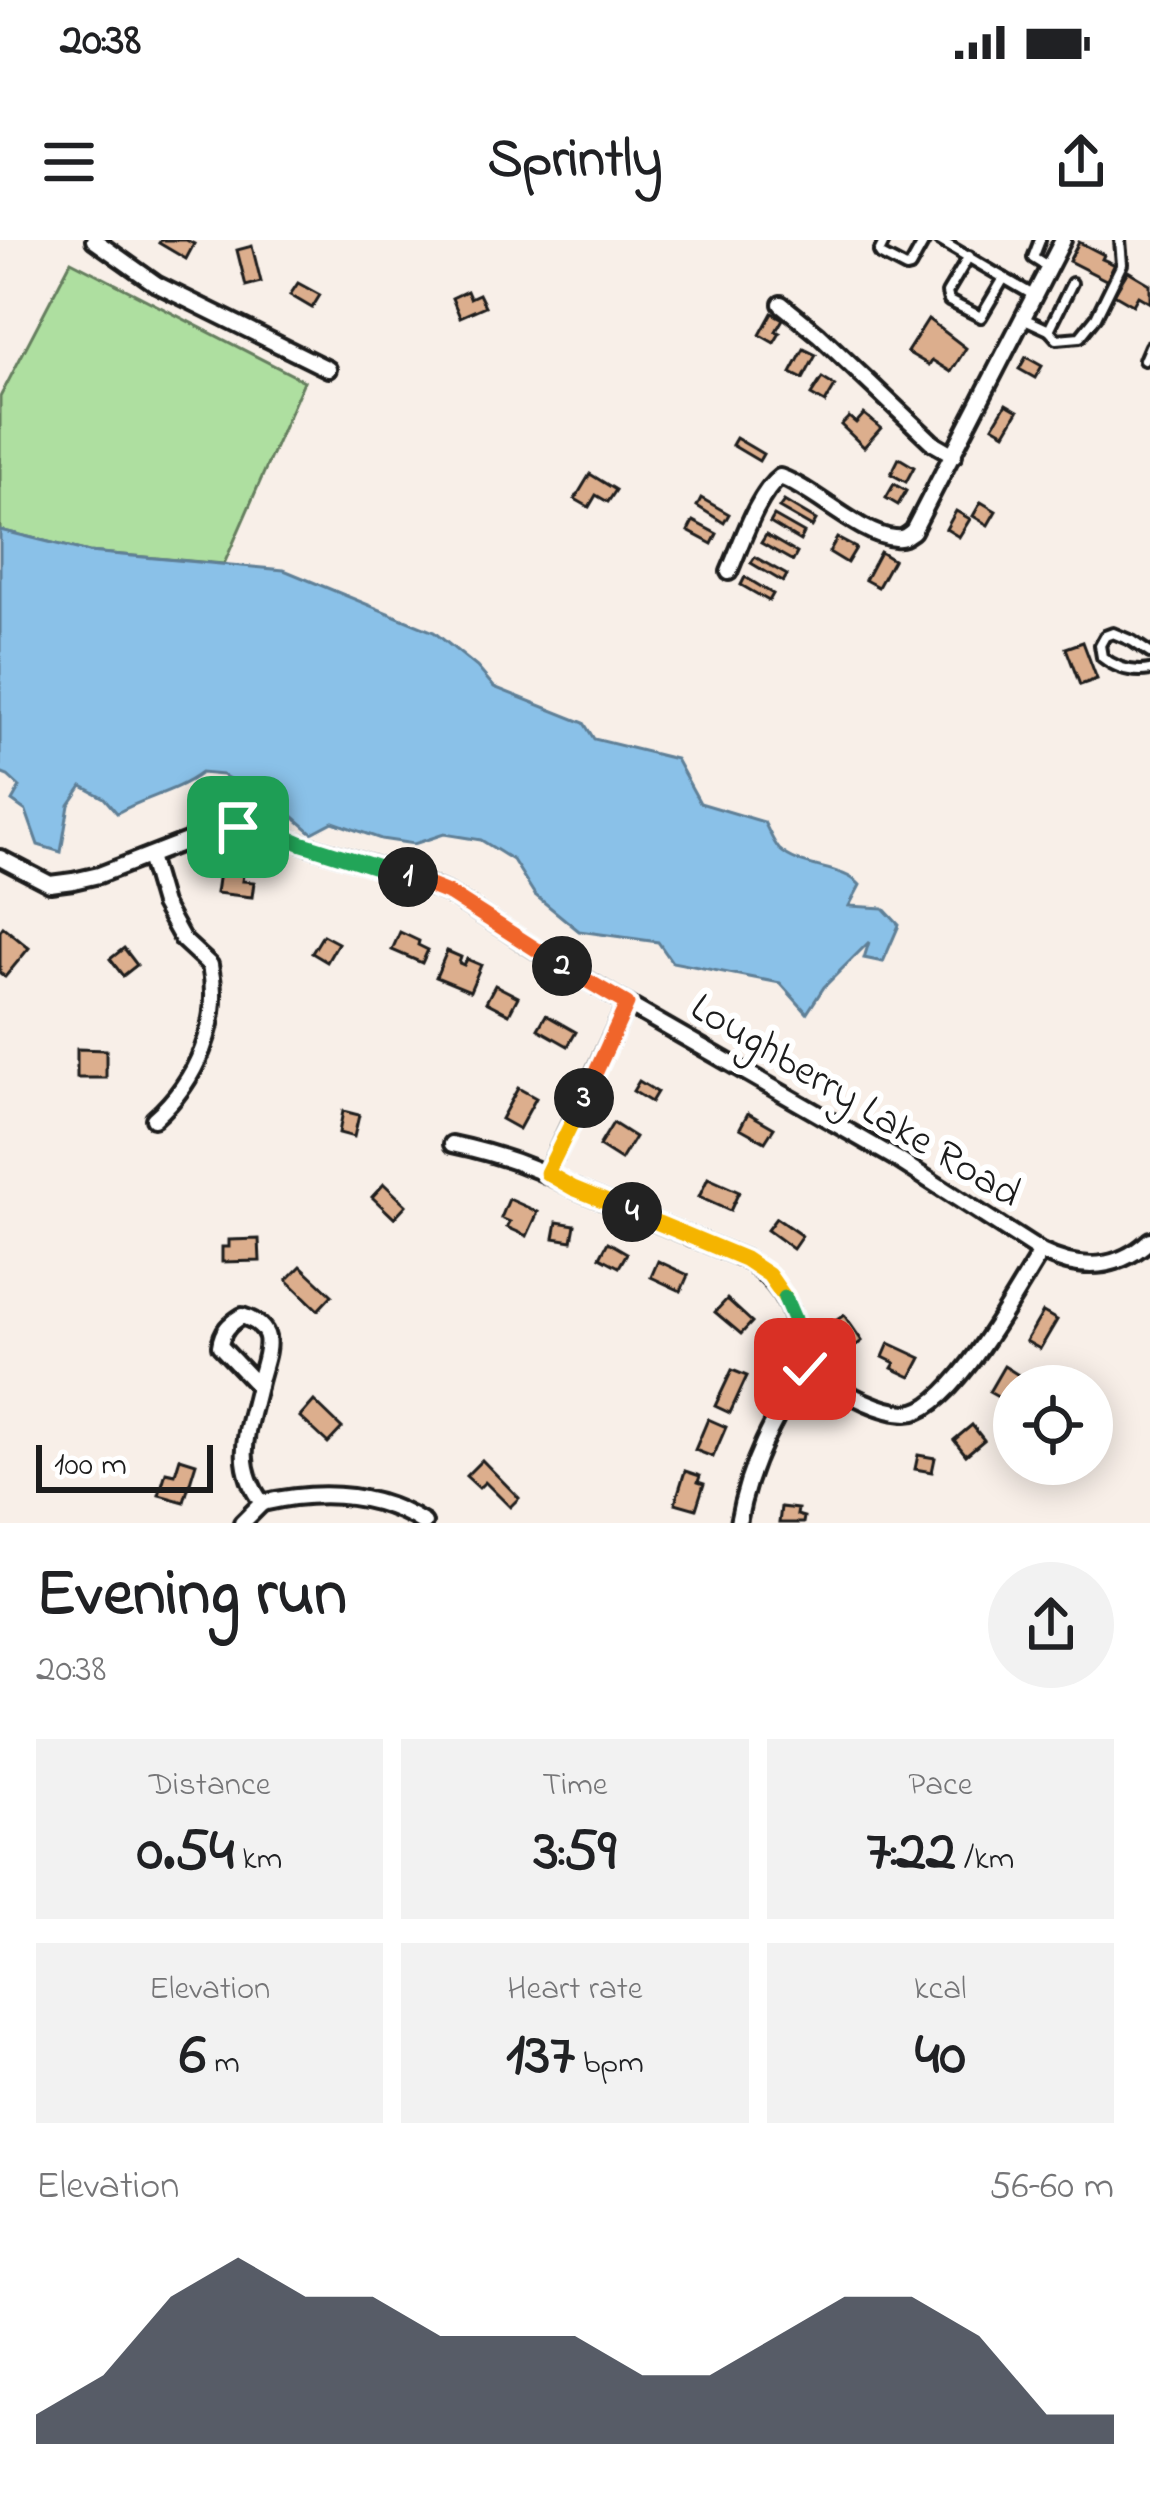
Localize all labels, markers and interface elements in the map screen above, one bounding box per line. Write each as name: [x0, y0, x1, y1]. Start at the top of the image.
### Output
text: 20:38: [60, 9, 141, 75]
text: Sprintly: [488, 123, 662, 201]
icon: menu: [36, 129, 102, 195]
icon: share: [1048, 129, 1114, 195]
pin: [187, 776, 289, 878]
icon: arrive: [205, 794, 271, 860]
pin: 1: [378, 847, 438, 907]
text: 1: [403, 853, 413, 901]
pin: 2: [532, 936, 592, 996]
text: 2: [554, 942, 570, 990]
street label: Loughberry Lake Road: [678, 979, 1032, 1225]
pin: 3: [554, 1068, 614, 1128]
text: 3: [577, 1074, 591, 1122]
pin: 4: [602, 1182, 662, 1242]
text: 4: [625, 1188, 639, 1236]
pin: [754, 1318, 856, 1420]
icon: check: [772, 1336, 838, 1402]
map controls: [993, 1365, 1113, 1485]
button: locate: [993, 1365, 1113, 1485]
scale bar: [36, 1439, 213, 1492]
text: 100 m: [54, 1442, 127, 1490]
text: Evening run: [36, 1549, 347, 1645]
button: share: [988, 1562, 1114, 1688]
text: 20:38: [36, 1642, 106, 1699]
text: Distance: [149, 1762, 270, 1810]
text: Time: [542, 1762, 608, 1810]
text: Pace: [908, 1762, 973, 1810]
text: 0.54: [137, 1810, 234, 1897]
text: 3:59: [534, 1810, 616, 1897]
text: 7:22: [866, 1810, 956, 1897]
text: km: [234, 1836, 282, 1884]
text: /km: [956, 1836, 1014, 1884]
text: Elevation: [149, 1966, 270, 2014]
text: Heart rate: [507, 1966, 643, 2014]
text: kcal: [914, 1966, 967, 2014]
text: 6: [180, 2014, 206, 2101]
text: 137: [506, 2014, 575, 2101]
text: 40: [915, 2014, 966, 2101]
text: m: [206, 2040, 240, 2088]
text: bpm: [575, 2040, 644, 2088]
text: Elevation: [36, 2159, 179, 2216]
text: 56–60 m: [989, 2159, 1114, 2216]

